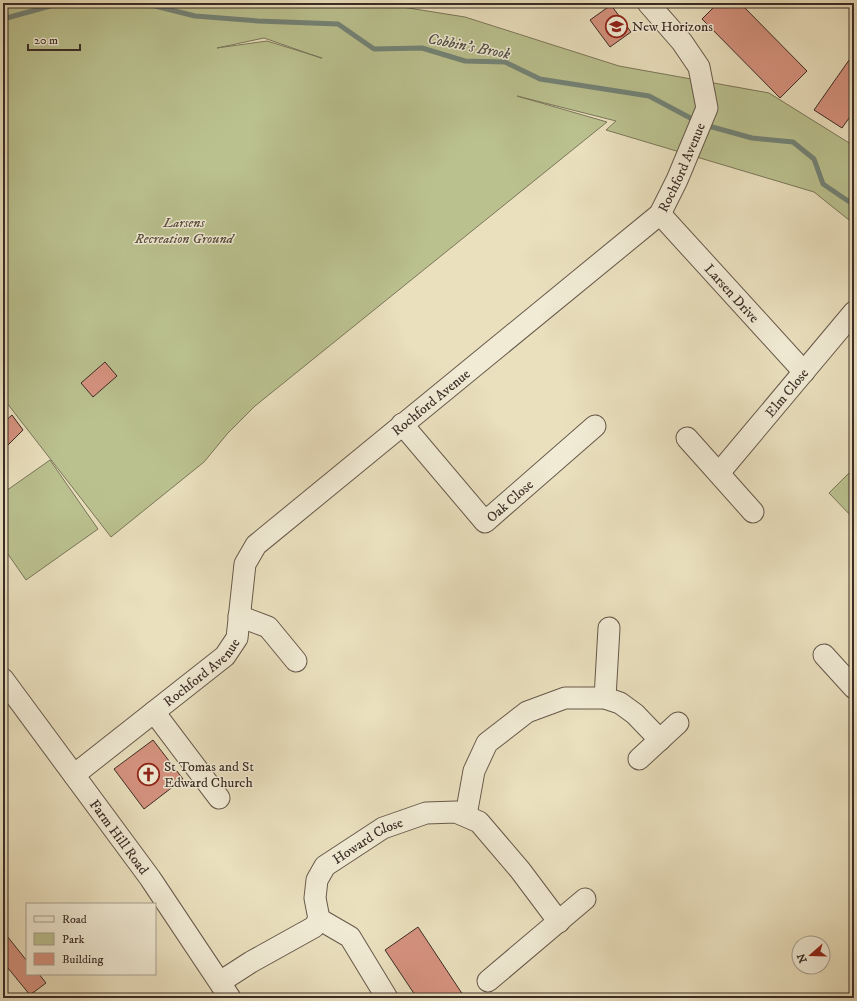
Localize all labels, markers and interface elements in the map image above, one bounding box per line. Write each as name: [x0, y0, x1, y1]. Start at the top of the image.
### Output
school or university icon: New Horizons: [604, 13, 630, 39]
place label: New Horizons: [632, 18, 713, 36]
scale bar: [28, 26, 80, 52]
water label: Cobbin's Brook: [426, 29, 512, 64]
text: 20 m: [34, 33, 58, 48]
street label: Rochford Avenue: [654, 120, 710, 215]
park label: Larsens Recreation Ground: [134, 214, 235, 248]
street label: Larsen Drive: [700, 261, 763, 327]
street label: Rochford Avenue: [388, 365, 474, 440]
street label: Elm Close: [762, 365, 813, 421]
street label: Oak Close: [483, 476, 538, 527]
street label: Rochford Avenue: [160, 635, 244, 711]
place label: St Tomas and St Edward Church: [164, 758, 254, 792]
church icon: St Tomas and St Edward Church: [136, 761, 162, 787]
street label: Farm Hill Road: [85, 796, 152, 878]
street label: Howard Close: [329, 814, 406, 869]
legend: [26, 903, 156, 975]
text: Road: [62, 912, 87, 927]
text: Park: [62, 932, 84, 947]
north arrow: [791, 935, 831, 975]
text: N: [794, 951, 811, 965]
text: Building: [62, 952, 103, 967]

